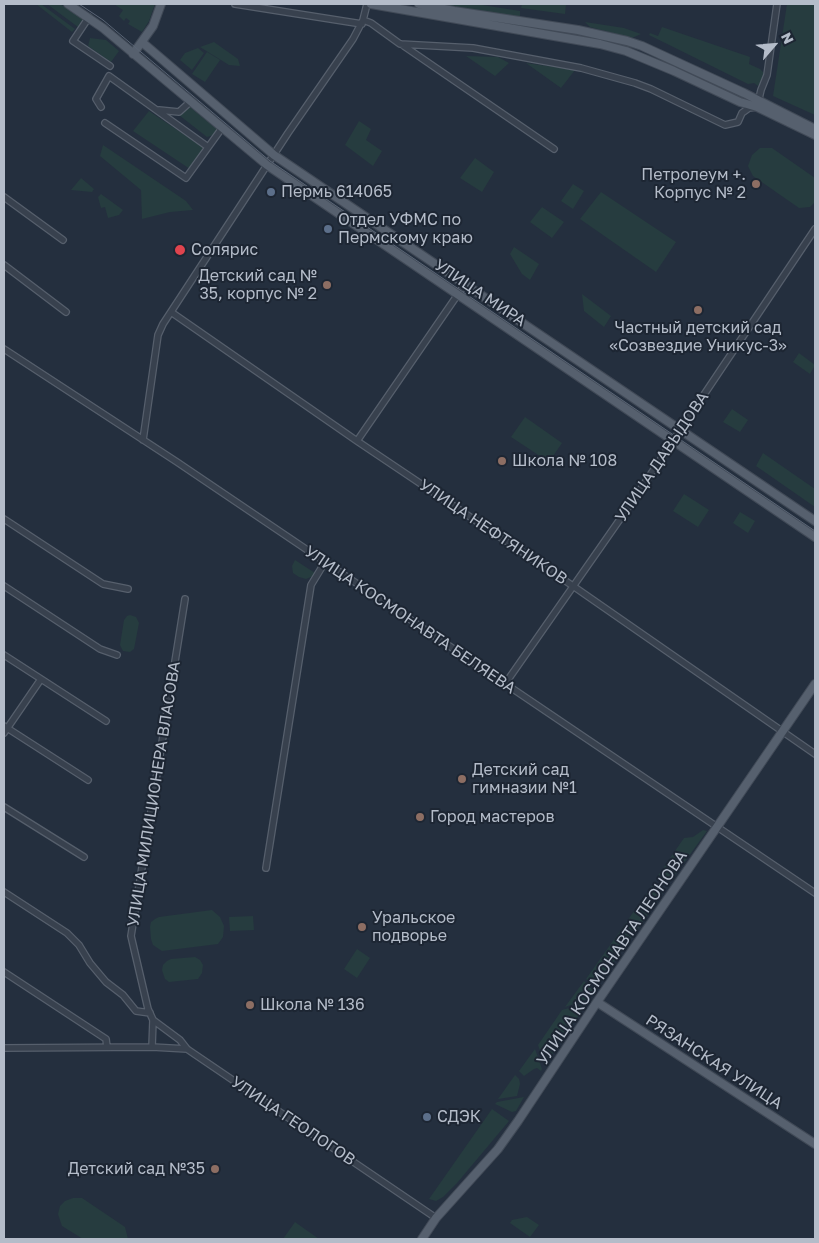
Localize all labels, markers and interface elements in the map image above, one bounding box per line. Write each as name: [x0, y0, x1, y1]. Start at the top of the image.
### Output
north arrow: [749, 20, 799, 70]
text: N: [778, 29, 798, 47]
place label: Петролеум +. Корпус № 2: [641, 165, 746, 203]
marker: Петролеум +. Корпус № 2: [750, 178, 762, 190]
place label: Пермь 614065: [281, 182, 392, 202]
marker: Пермь 614065: [265, 186, 277, 198]
place label: Отдел УФМС по Пермскому краю: [338, 210, 473, 248]
marker: Отдел УФМС по Пермскому краю: [322, 223, 334, 235]
place label: Солярис: [191, 240, 258, 260]
marker: Солярис: [173, 243, 187, 257]
street label: УЛИЦА МИРА: [430, 255, 530, 331]
place label: Детский сад № 35, корпус № 2: [198, 266, 317, 304]
marker: Детский сад № 35, корпус № 2: [321, 279, 333, 291]
marker: Частный детский сад «Созвездие Уникус-3»: [692, 304, 704, 316]
place label: Частный детский сад «Созвездие Уникус-3»: [609, 318, 787, 356]
street label: УЛИЦА ДАВЫДОВА: [611, 388, 713, 526]
place label: Школа № 108: [512, 451, 617, 471]
marker: Школа № 108: [496, 455, 508, 467]
street label: УЛИЦА НЕФТЯНИКОВ: [415, 475, 571, 589]
street label: УЛИЦА КОСМОНАВТА БЕЛЯЕВА: [301, 542, 519, 698]
street label: УЛИЦА МИЛИЦИОНЕРА ВЛАСОВА: [123, 660, 185, 928]
place label: Детский сад гимназии №1: [472, 760, 577, 798]
marker: Детский сад гимназии №1: [456, 773, 468, 785]
place label: Город мастеров: [430, 807, 554, 827]
marker: Город мастеров: [414, 811, 426, 823]
street label: УЛИЦА КОСМОНАВТА ЛЕОНОВА: [533, 847, 691, 1069]
place label: Уральское подворье: [372, 908, 455, 946]
marker: Уральское подворье: [356, 921, 368, 933]
place label: Школа № 136: [260, 995, 365, 1015]
marker: Школа № 136: [244, 999, 256, 1011]
street label: РЯЗАНСКАЯ УЛИЦА: [642, 1011, 786, 1113]
street label: УЛИЦА ГЕОЛОГОВ: [227, 1072, 359, 1170]
place label: СДЭК: [437, 1107, 481, 1127]
marker: СДЭК: [421, 1111, 433, 1123]
place label: Детский сад №35: [68, 1159, 205, 1179]
marker: Детский сад №35: [209, 1163, 221, 1175]

